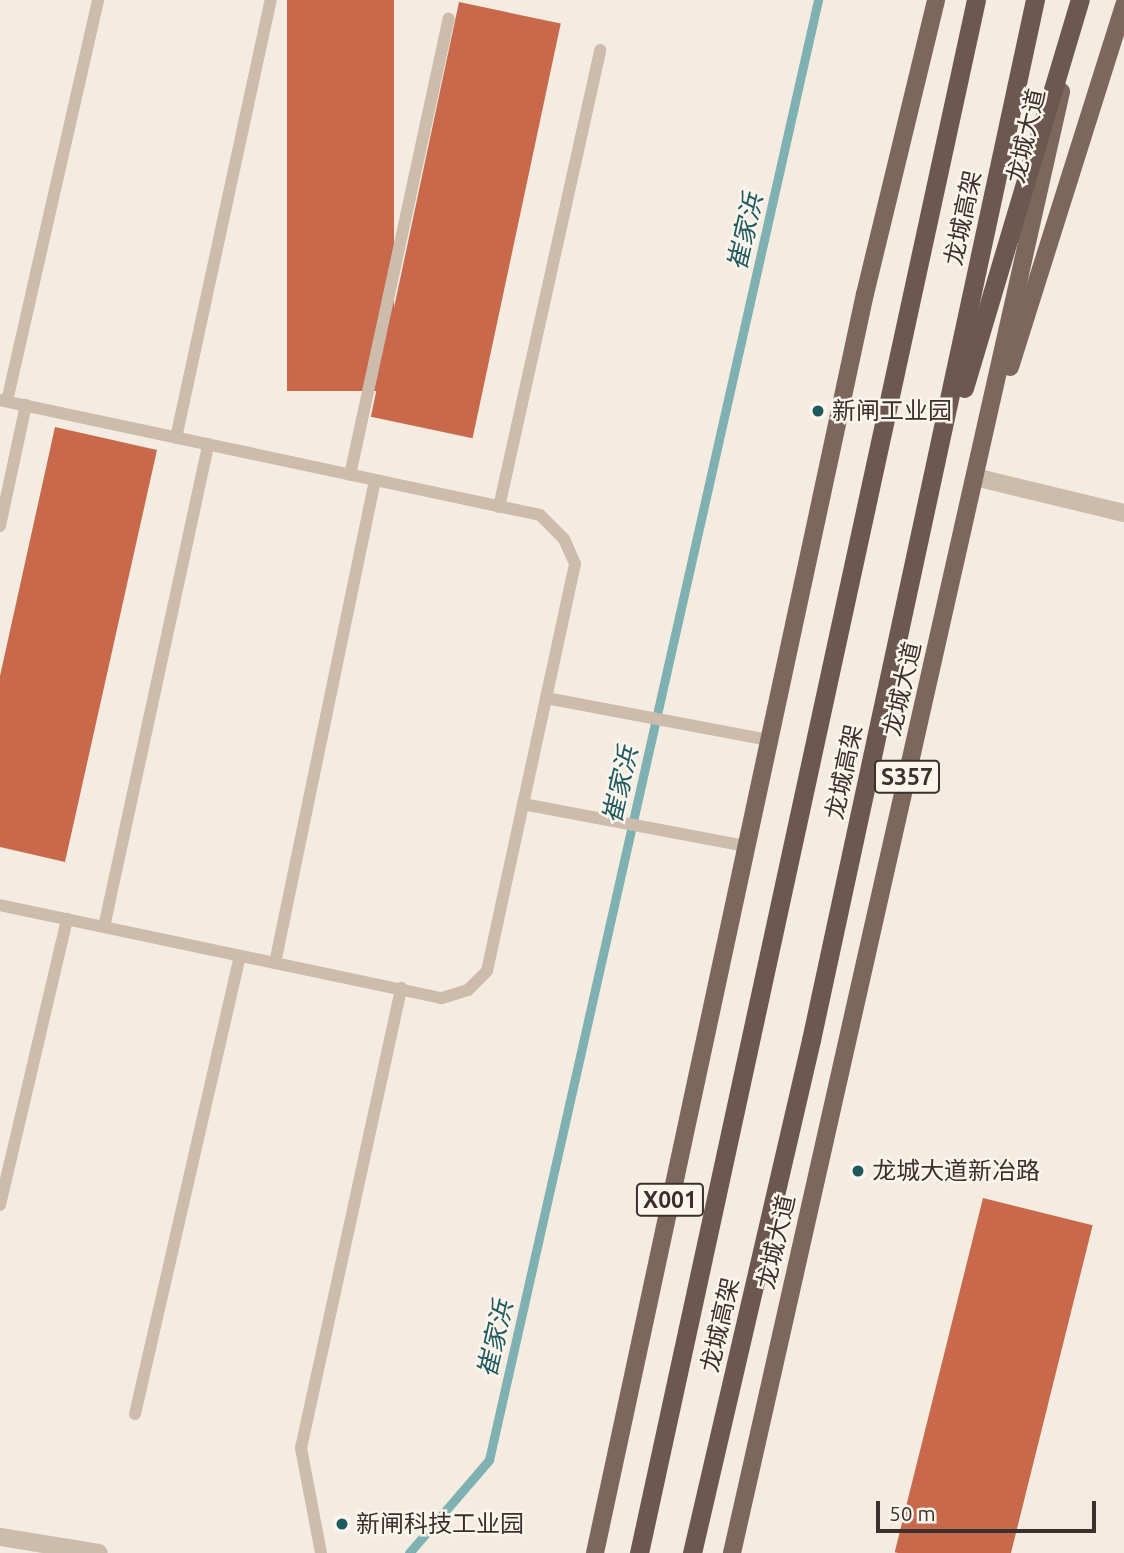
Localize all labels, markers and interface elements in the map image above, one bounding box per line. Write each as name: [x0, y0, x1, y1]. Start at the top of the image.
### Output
street label: 龙城大道: [1001, 86, 1051, 186]
street label: 龙城高架: [939, 168, 987, 268]
water label: 崔家浜: [721, 190, 769, 274]
place label: 新闸工业园: [832, 397, 952, 425]
marker: 新闸工业园: [810, 403, 826, 419]
street label: 龙城大道: [877, 639, 927, 739]
street label: 龙城高架: [820, 722, 868, 822]
water label: 崔家浜: [596, 743, 644, 827]
road number: S357: [874, 758, 940, 796]
place label: 龙城大道新冶路: [872, 1157, 1040, 1185]
marker: 龙城大道新冶路: [850, 1163, 866, 1179]
road number: X001: [635, 1180, 705, 1219]
street label: 龙城大道: [751, 1192, 801, 1292]
street label: 龙城高架: [695, 1275, 745, 1375]
water label: 崔家浜: [471, 1297, 519, 1381]
scale bar: [879, 1486, 1100, 1530]
text: 50 m: [889, 1501, 936, 1525]
place label: 新闸科技工业园: [356, 1510, 524, 1538]
marker: 新闸科技工业园: [334, 1516, 350, 1532]

